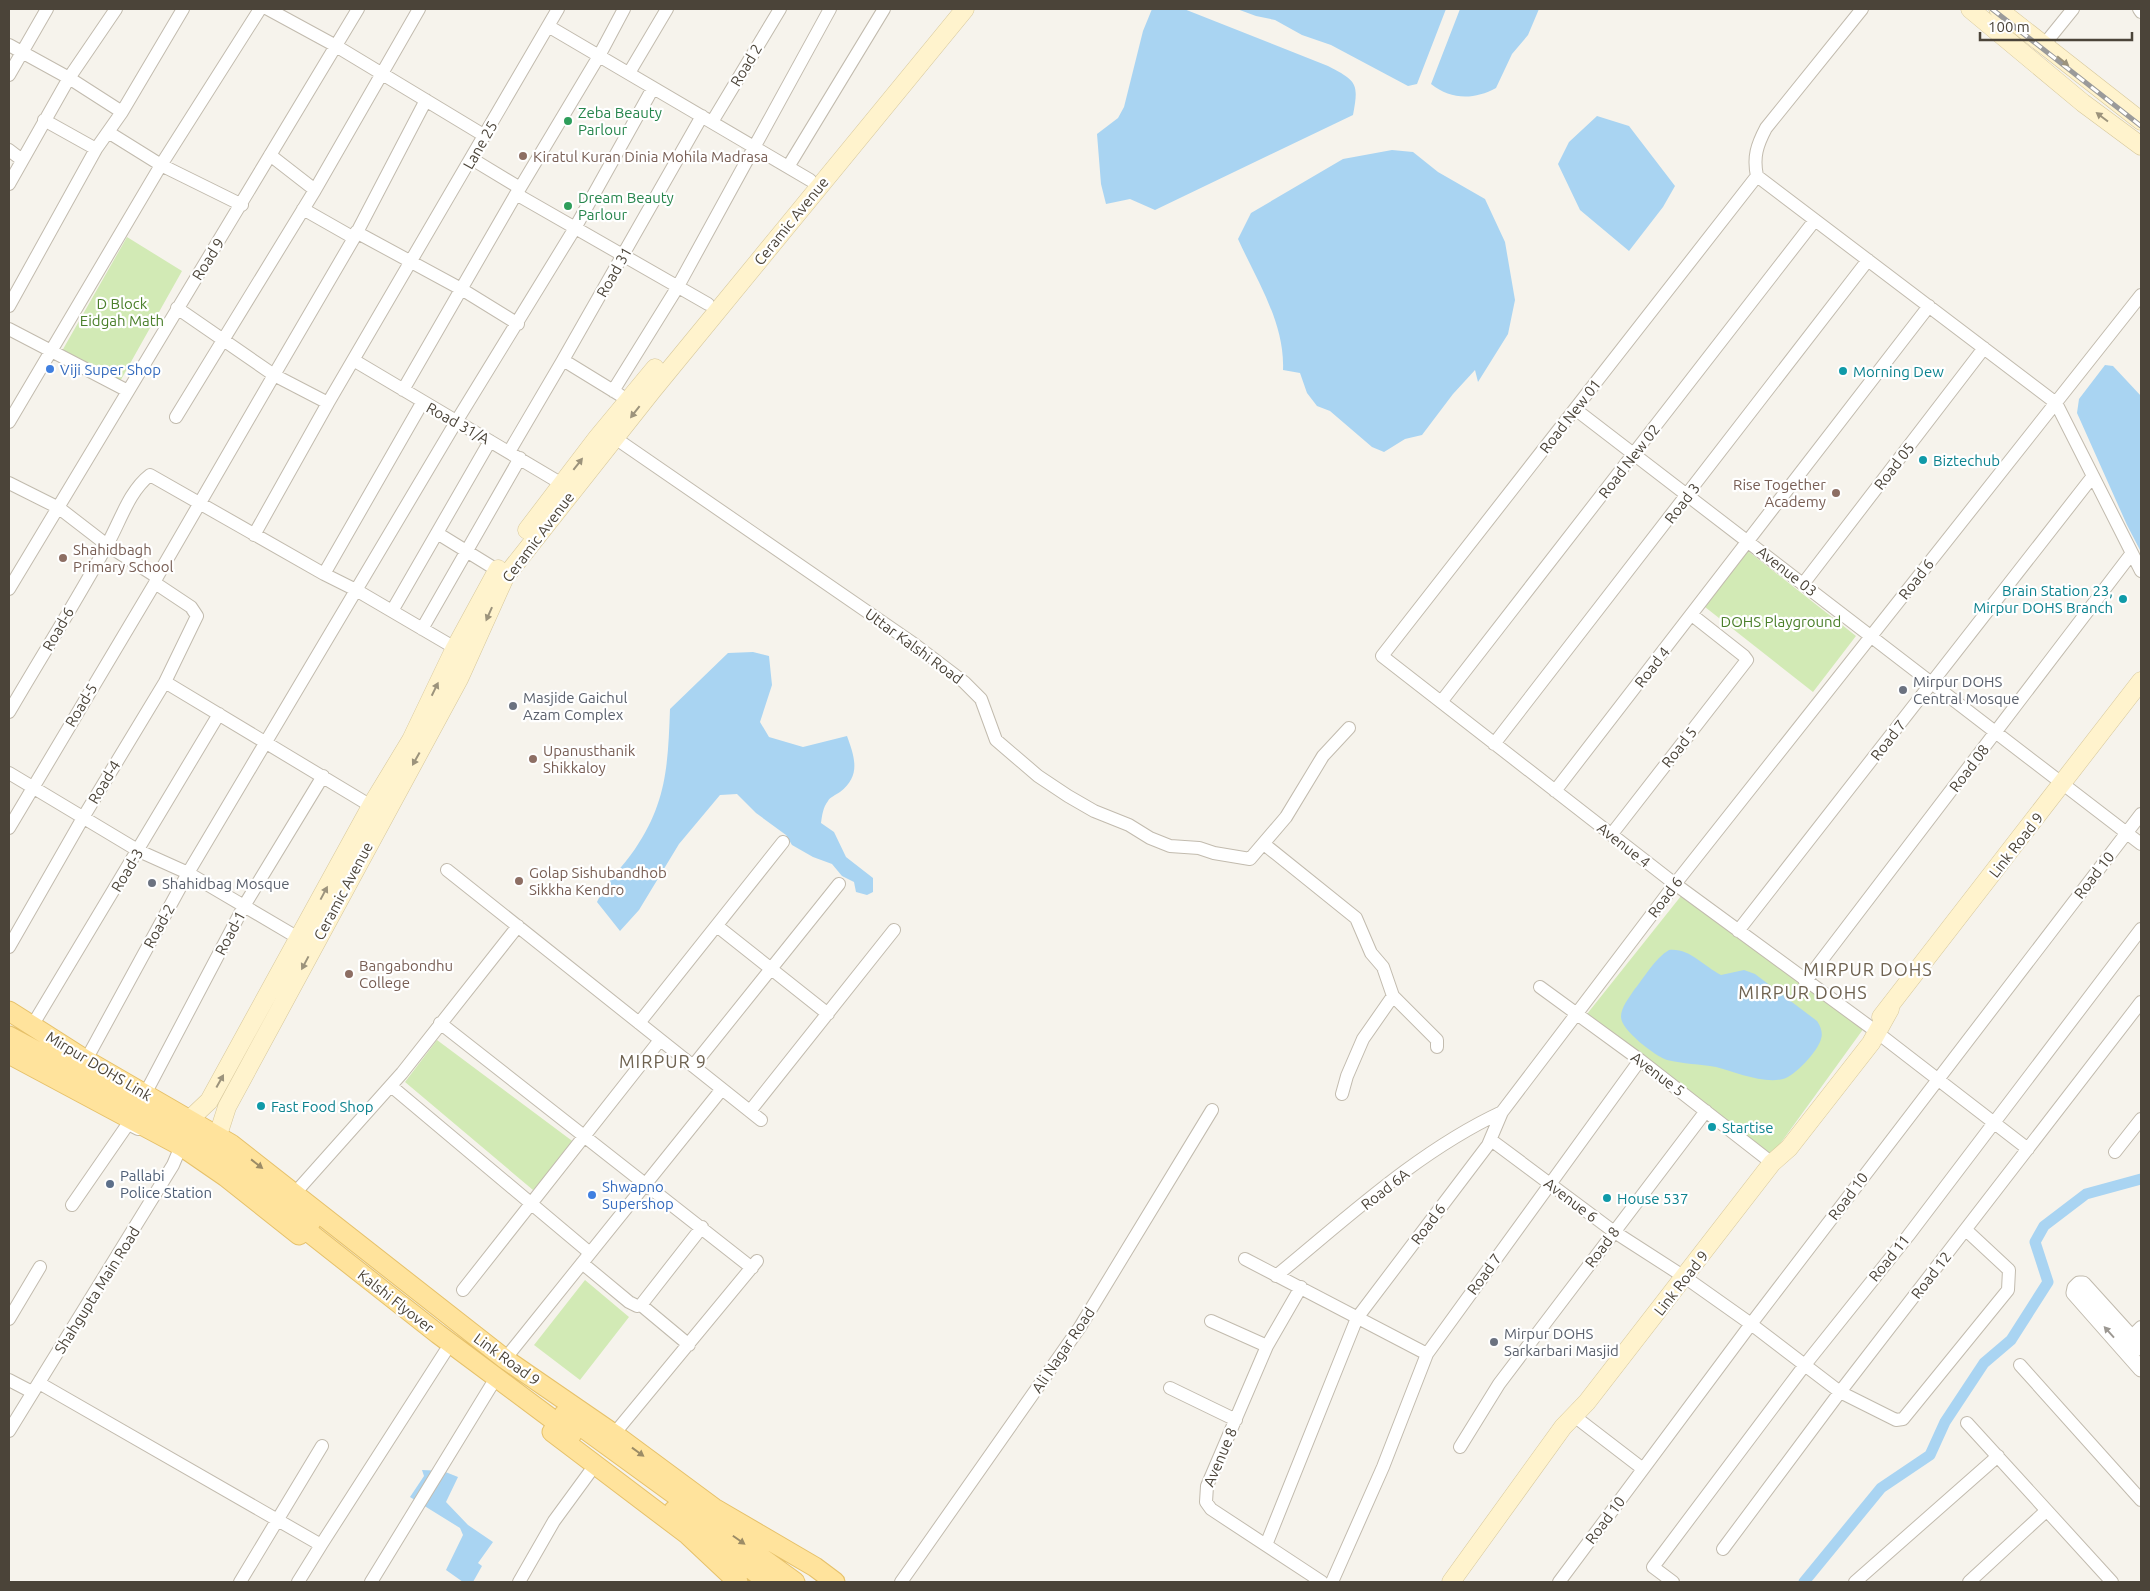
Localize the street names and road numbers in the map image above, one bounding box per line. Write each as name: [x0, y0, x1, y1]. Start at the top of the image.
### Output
street label: Road 2: [727, 41, 765, 89]
street label: Lane 25: [459, 118, 501, 172]
street label: Ceramic Avenue: [750, 174, 832, 268]
street label: Road 9: [188, 235, 228, 283]
street label: Road 31: [593, 244, 635, 300]
street label: Road New 01: [1536, 376, 1604, 456]
street label: Road 31/A: [423, 399, 493, 447]
street label: Road New 02: [1595, 421, 1663, 501]
street label: Road 05: [1870, 439, 1918, 493]
street label: Road 3: [1661, 479, 1703, 527]
street label: Ceramic Avenue: [499, 489, 577, 585]
street label: Avenue 03: [1754, 542, 1820, 600]
street label: Road 6: [1895, 555, 1937, 603]
street label: Road-6: [39, 604, 77, 654]
street label: Uttar Kalshi Road: [862, 605, 966, 687]
street label: Road 4: [1631, 643, 1673, 691]
street label: Road-5: [62, 680, 100, 730]
street label: Road 7: [1867, 716, 1909, 764]
street label: Road 5: [1658, 723, 1700, 771]
street label: Road 08: [1946, 741, 1992, 795]
street label: Road-4: [85, 757, 123, 807]
street label: Link Road 9: [1985, 809, 2047, 881]
street label: Avenue 4: [1594, 819, 1654, 871]
street label: Ceramic Avenue: [310, 839, 376, 943]
street label: Road-3: [108, 845, 146, 895]
street label: Road 10: [2070, 848, 2118, 902]
street label: Road 6: [1644, 873, 1686, 921]
street label: Road-2: [140, 901, 178, 951]
street label: Road-1: [211, 908, 249, 958]
street label: Mirpur DOHS Link: [43, 1028, 155, 1104]
street label: Avenue 5: [1628, 1048, 1688, 1100]
street label: Road 6A: [1358, 1165, 1413, 1213]
street label: Road 10: [1825, 1169, 1871, 1223]
street label: Avenue 6: [1541, 1174, 1601, 1226]
street label: Road 6: [1407, 1200, 1449, 1248]
street label: Shahgupta Main Road: [51, 1223, 143, 1357]
street label: Road 8: [1581, 1223, 1623, 1271]
street label: Road 11: [1865, 1231, 1913, 1285]
street label: Link Road 9: [1650, 1247, 1712, 1319]
street label: Road 12: [1907, 1248, 1955, 1302]
street label: Road 7: [1463, 1250, 1505, 1298]
street label: Kalshi Flyover: [355, 1266, 438, 1336]
street label: Ali Nagar Road: [1028, 1304, 1098, 1396]
street label: Link Road 9: [471, 1329, 543, 1389]
street label: Avenue 8: [1200, 1425, 1240, 1489]
street label: Road 10: [1582, 1493, 1628, 1547]

